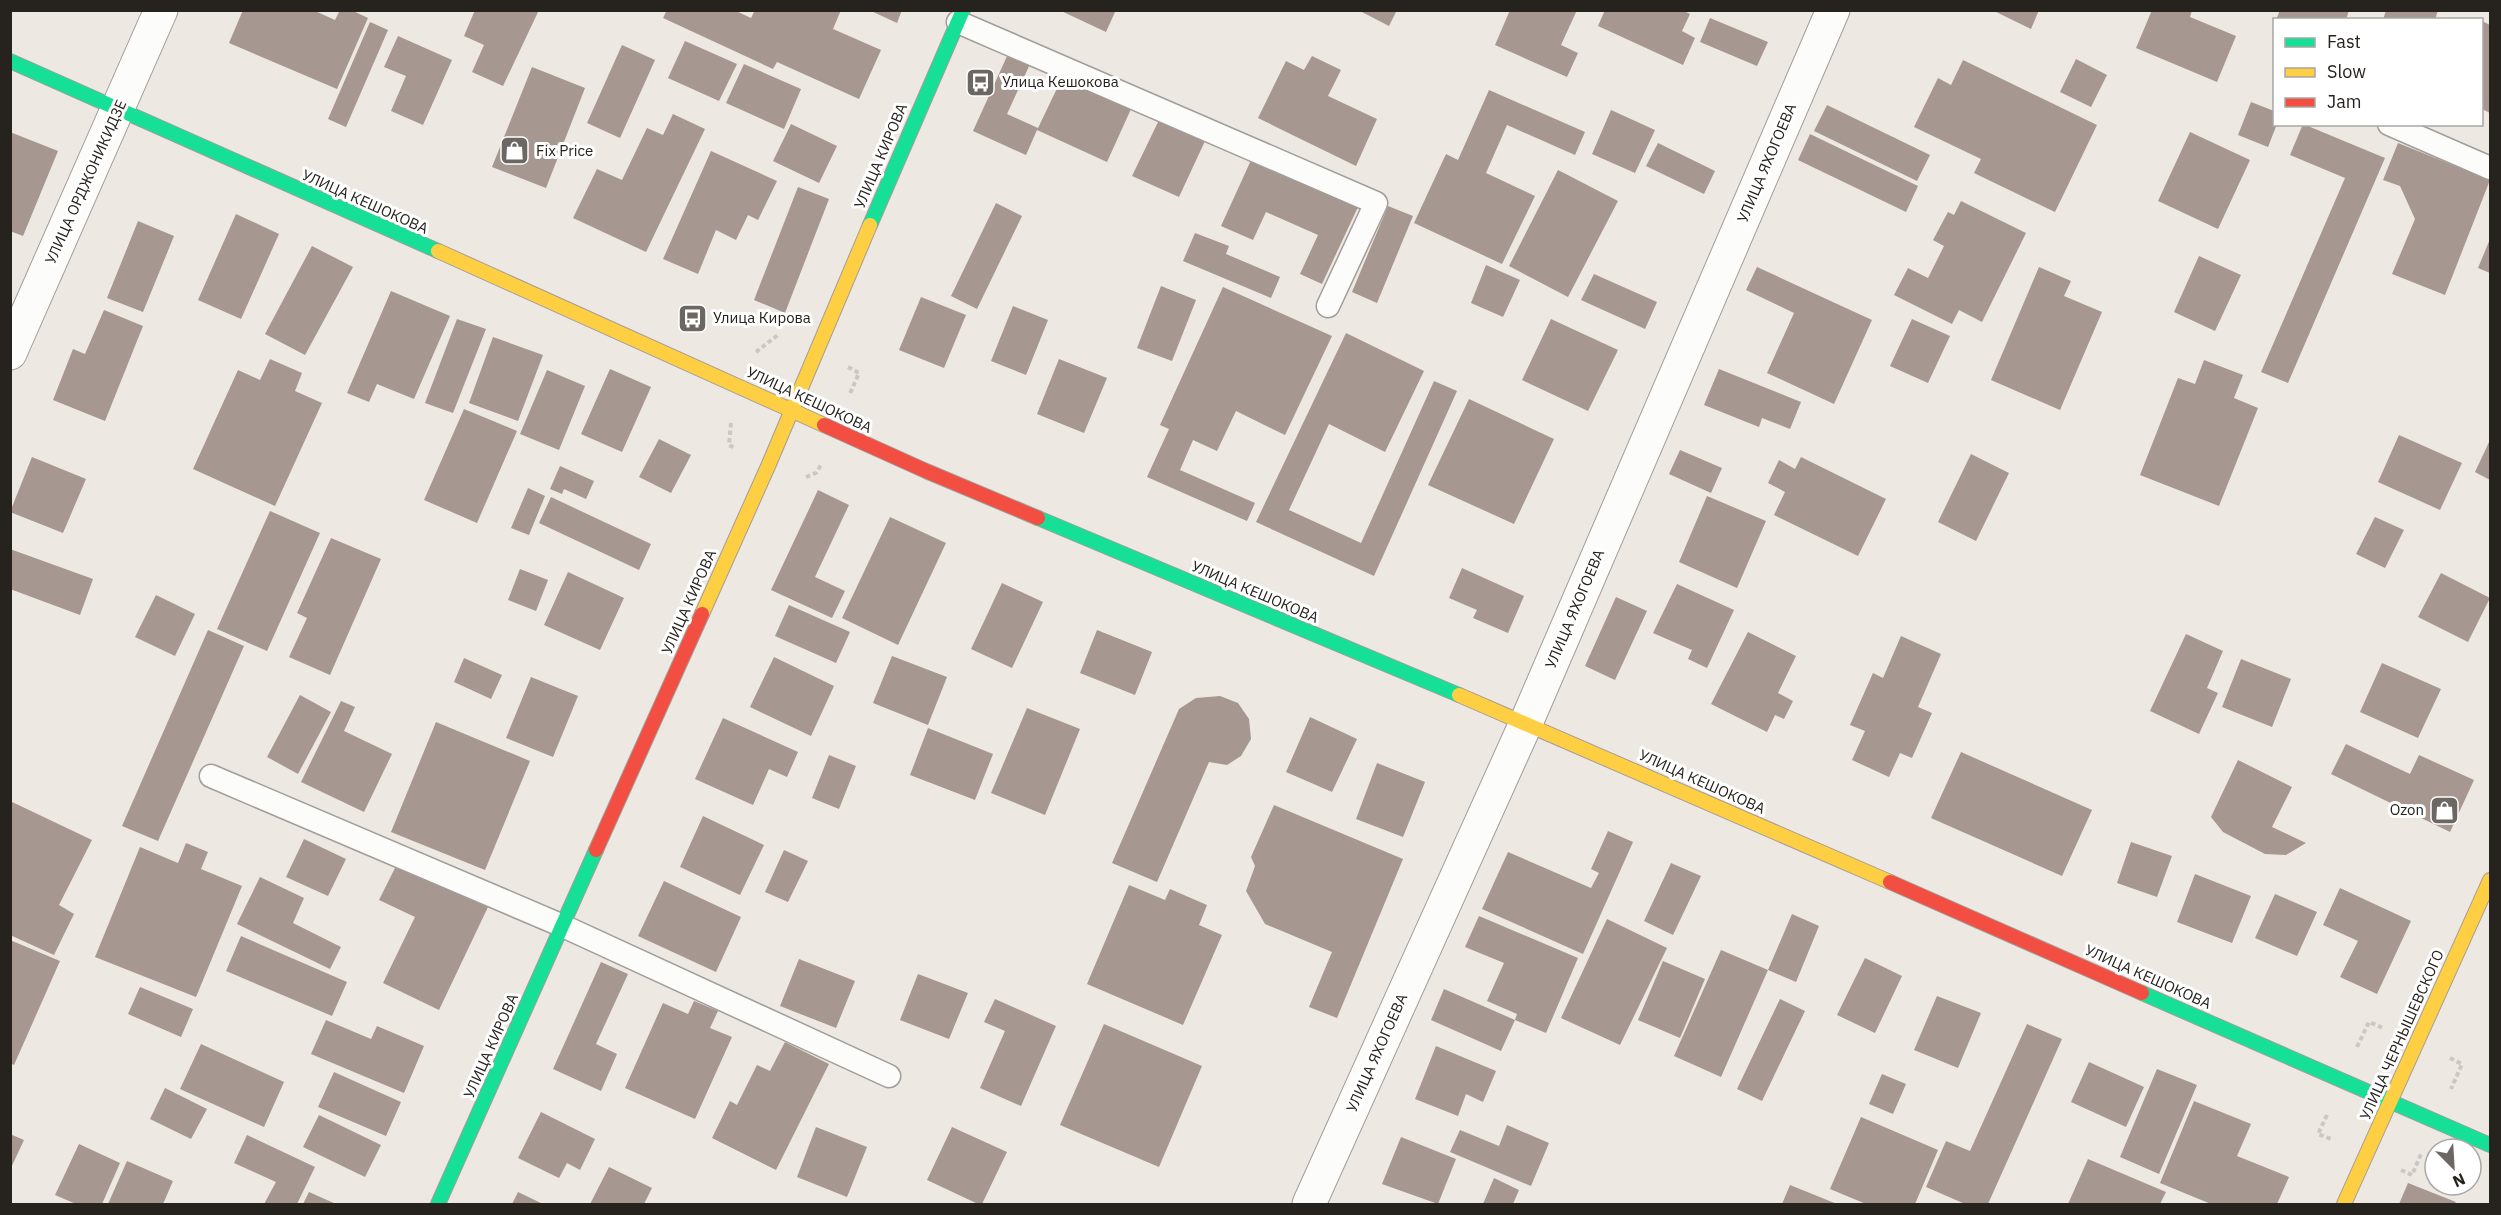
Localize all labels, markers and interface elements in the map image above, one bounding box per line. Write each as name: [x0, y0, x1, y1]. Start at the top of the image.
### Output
legend: [2273, 18, 2483, 126]
text: Fast: [2327, 30, 2361, 53]
text: Slow: [2327, 60, 2366, 83]
bus stop icon: Улица Кешокова: [965, 66, 997, 98]
place label: Улица Кешокова: [1002, 72, 1119, 91]
text: Jam: [2327, 90, 2362, 113]
street label: УЛИЦА ОРДЖОНИКИДЗЕ: [41, 97, 130, 267]
street label: УЛИЦА КИРОВА: [850, 100, 911, 211]
street label: УЛИЦА ЯХОГОЕВА: [1733, 100, 1800, 225]
shop icon: Fix Price: [499, 135, 531, 167]
place label: Fix Price: [536, 141, 593, 160]
street label: УЛИЦА КЕШОКОВА: [299, 165, 432, 238]
bus stop icon: Улица Кирова: [676, 302, 708, 334]
place label: Улица Кирова: [713, 308, 811, 327]
street label: УЛИЦА КЕШОКОВА: [743, 362, 875, 437]
street label: УЛИЦА КИРОВА: [657, 546, 720, 657]
street label: УЛИЦА ЯХОГОЕВА: [1541, 546, 1608, 671]
street label: УЛИЦА КЕШОКОВА: [1189, 556, 1322, 627]
street label: УЛИЦА КЕШОКОВА: [1636, 745, 1769, 818]
shop icon: Ozon: [2429, 794, 2461, 826]
place label: Ozon: [2390, 800, 2424, 819]
street label: УЛИЦА КЕШОКОВА: [2082, 940, 2215, 1013]
street label: УЛИЦА ЧЕРНЫШЕВСКОГО: [2355, 947, 2448, 1123]
street label: УЛИЦА КИРОВА: [459, 990, 522, 1101]
street label: УЛИЦА ЯХОГОЕВА: [1342, 990, 1411, 1115]
north arrow: [2423, 1137, 2483, 1197]
text: N: [2450, 1169, 2468, 1192]

